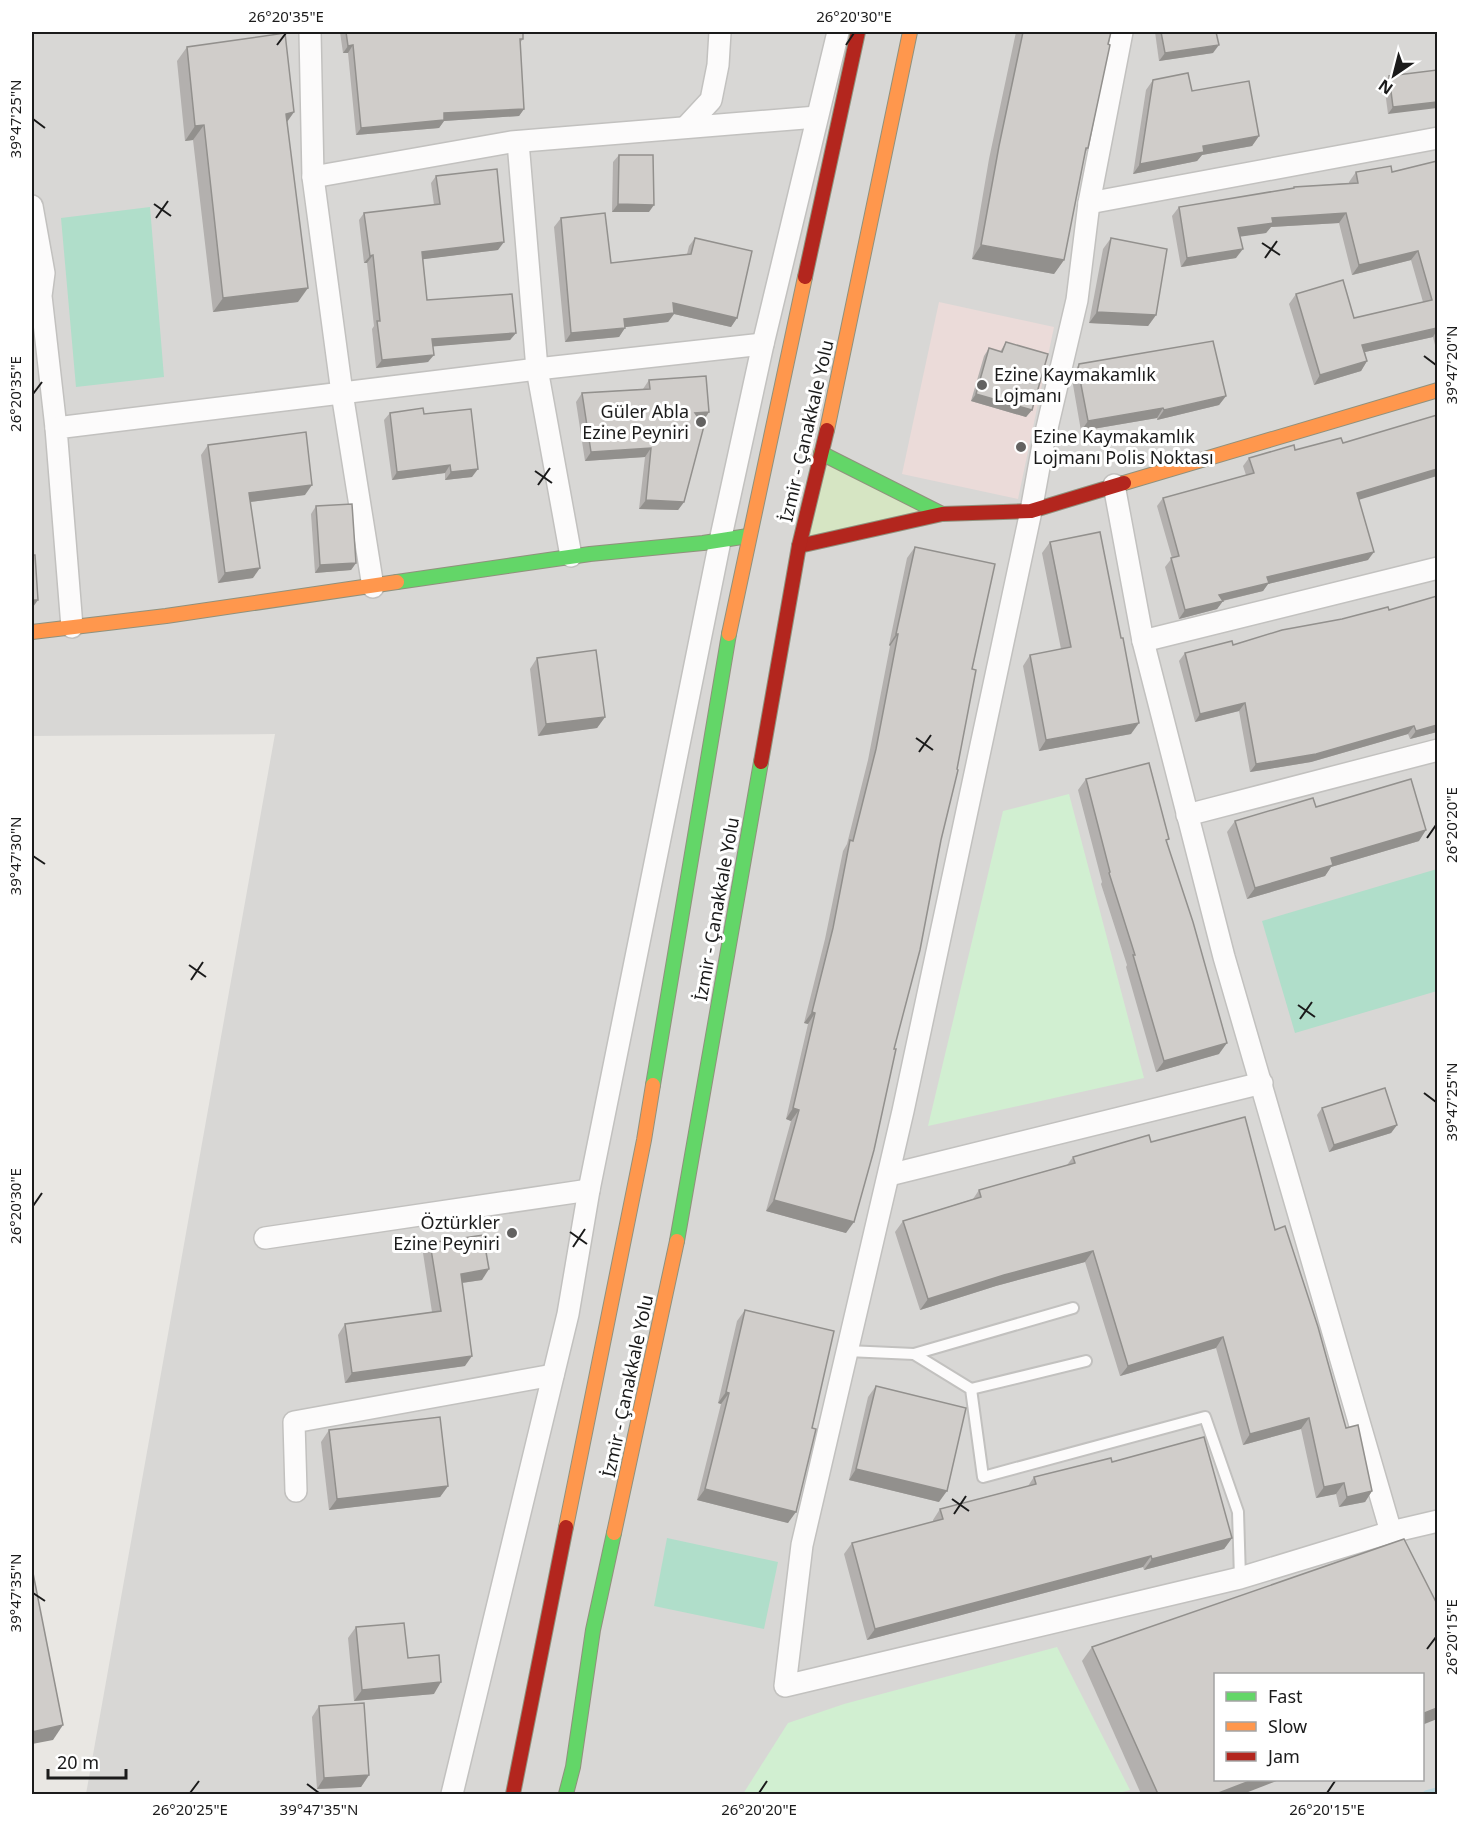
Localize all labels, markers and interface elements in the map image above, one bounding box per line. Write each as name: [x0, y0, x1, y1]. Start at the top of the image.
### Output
text: 26°20'35"E: [248, 6, 324, 26]
text: 26°20'30"E: [816, 6, 892, 26]
north arrow: [1364, 45, 1424, 105]
text: N: [1374, 75, 1397, 100]
text: 39°47'25"N: [5, 80, 25, 158]
text: 39°47'20"N: [1441, 326, 1461, 404]
street label: İzmir - Çanakkale Yolu: [773, 337, 839, 524]
text: 26°20'35"E: [5, 356, 25, 432]
place label: Ezine Kaymakamlık Lojmanı: [994, 362, 1156, 407]
marker: Ezine Kaymakamlık Lojmanı: [975, 378, 989, 392]
place label: Güler Abla Ezine Peyniri: [582, 399, 689, 444]
marker: Güler Abla Ezine Peyniri: [694, 415, 708, 429]
place label: Ezine Kaymakamlık Lojmanı Polis Noktası: [1033, 424, 1214, 469]
marker: Ezine Kaymakamlık Lojmanı Polis Noktası: [1014, 440, 1028, 454]
text: 26°20'20"E: [1441, 787, 1461, 863]
street label: İzmir - Çanakkale Yolu: [688, 815, 744, 1003]
text: 39°47'30"N: [5, 817, 25, 895]
text: 39°47'25"N: [1441, 1063, 1461, 1141]
text: 26°20'30"E: [5, 1168, 25, 1244]
place label: Öztürkler Ezine Peyniri: [393, 1210, 501, 1255]
marker: Öztürkler Ezine Peyniri: [505, 1226, 519, 1240]
street label: İzmir - Çanakkale Yolu: [596, 1292, 658, 1479]
text: 39°47'35"N: [5, 1554, 25, 1632]
text: 26°20'15"E: [1441, 1599, 1461, 1675]
legend: [1214, 1673, 1424, 1781]
text: Fast: [1268, 1684, 1303, 1708]
text: Slow: [1268, 1714, 1307, 1738]
scale bar: [48, 1742, 126, 1780]
text: Jam: [1266, 1744, 1300, 1768]
text: 20 m: [57, 1750, 99, 1774]
text: 26°20'25"E: [152, 1799, 228, 1819]
text: 39°47'35"N: [280, 1799, 358, 1819]
text: 26°20'20"E: [721, 1799, 797, 1819]
text: 26°20'15"E: [1289, 1799, 1365, 1819]

